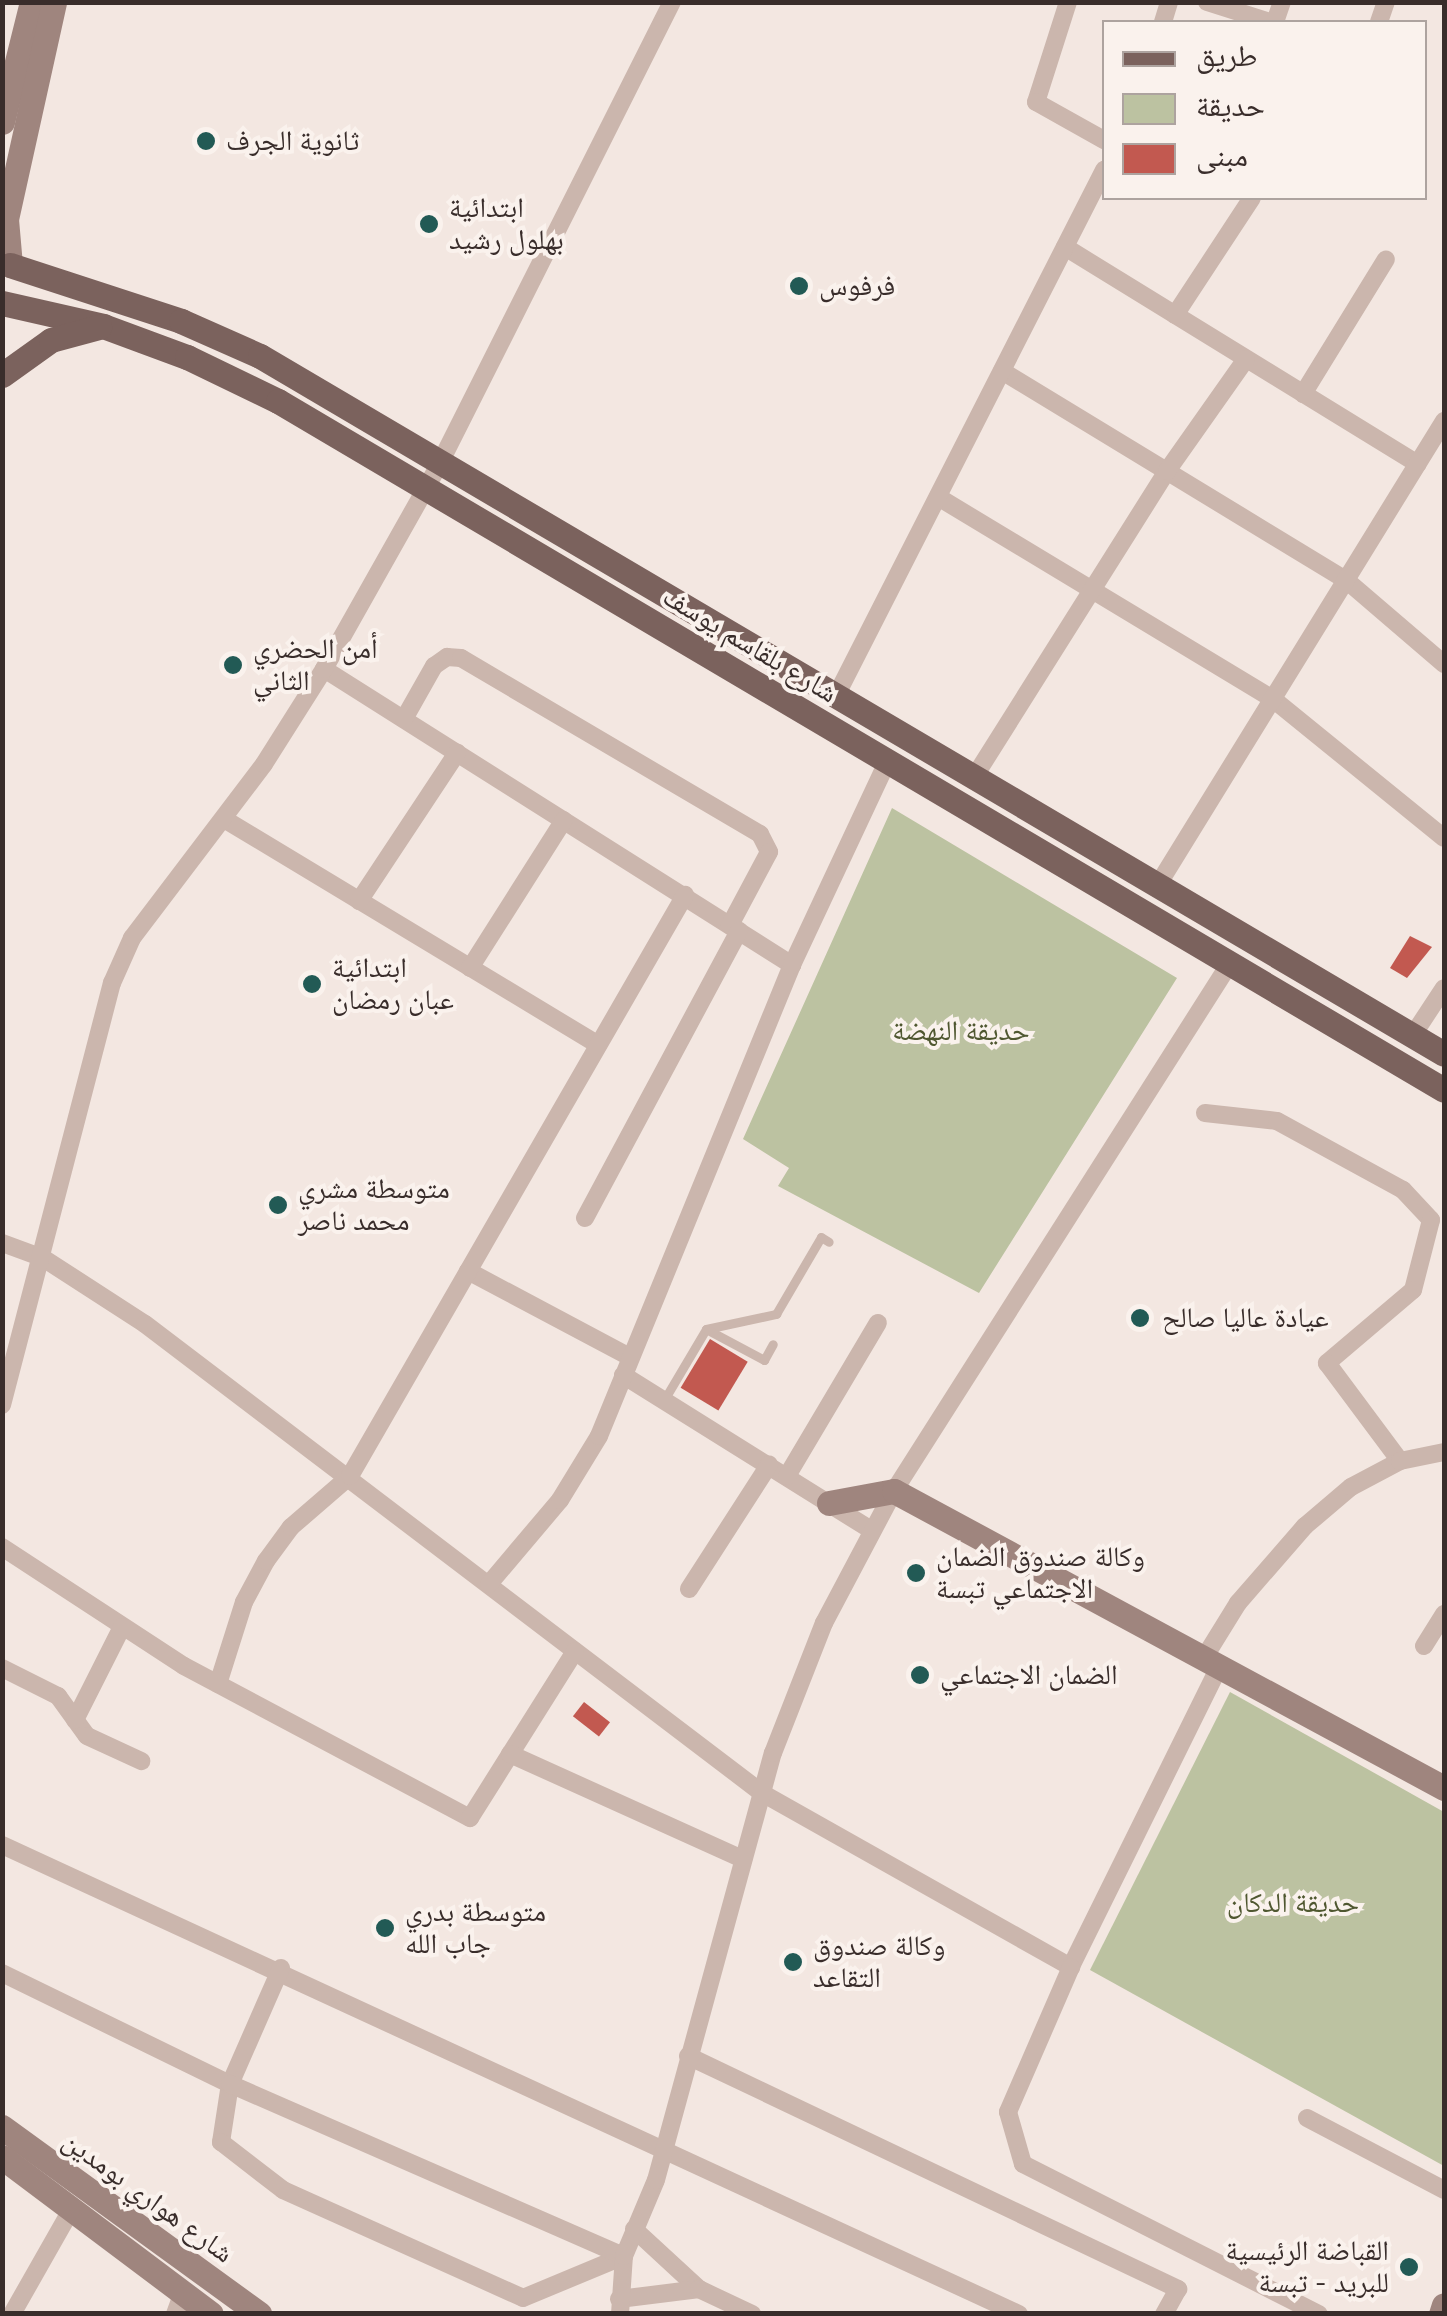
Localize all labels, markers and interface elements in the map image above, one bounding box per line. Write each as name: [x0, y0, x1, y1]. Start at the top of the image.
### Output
legend: [1102, 20, 1427, 200]
text: طريق: [1196, 36, 1257, 77]
text: حديقة: [1196, 86, 1265, 127]
place label: ثانوية الجرف: [226, 124, 359, 158]
marker: ثانوية الجرف: [195, 130, 217, 152]
text: مبنى: [1196, 136, 1248, 177]
place label: ابتدائية بهلول رشيد: [449, 191, 564, 257]
marker: ابتدائية بهلول رشيد: [418, 213, 440, 235]
place label: فرفوس: [819, 269, 895, 303]
marker: فرفوس: [788, 275, 810, 297]
street label: شارع بلقاسم يوسف: [657, 580, 843, 710]
place label: أمن الحضري الثاني: [253, 632, 378, 698]
marker: أمن الحضري الثاني: [222, 654, 244, 676]
place label: ابتدائية عبان رمضان: [332, 951, 454, 1017]
marker: ابتدائية عبان رمضان: [301, 973, 323, 995]
park label: حديقة النهضة: [892, 1014, 1030, 1048]
place label: متوسطة مشري محمد ناصر: [298, 1172, 450, 1238]
marker: متوسطة مشري محمد ناصر: [267, 1194, 289, 1216]
place label: عيادة عاليا صالح: [1162, 1301, 1329, 1335]
marker: عيادة عاليا صالح: [1127, 1305, 1153, 1331]
place label: وكالة صندوق الضمان الاجتماعي تبسة: [936, 1540, 1145, 1606]
marker: وكالة صندوق الضمان الاجتماعي تبسة: [905, 1562, 927, 1584]
place label: الضمان الاجتماعي: [940, 1658, 1118, 1692]
marker: الضمان الاجتماعي: [909, 1664, 931, 1686]
park label: حديقة الدكان: [1227, 1886, 1359, 1920]
place label: متوسطة بدري جاب الله: [405, 1895, 546, 1961]
marker: متوسطة بدري جاب الله: [374, 1917, 396, 1939]
place label: وكالة صندوق التقاعد: [813, 1929, 945, 1995]
marker: وكالة صندوق التقاعد: [782, 1951, 804, 1973]
street label: شارع هواري بومدين: [56, 2124, 240, 2270]
place label: القباضة الرئيسية للبريد - تبسة: [1225, 2234, 1389, 2300]
marker: القباضة الرئيسية للبريد - تبسة: [1398, 2256, 1420, 2278]

